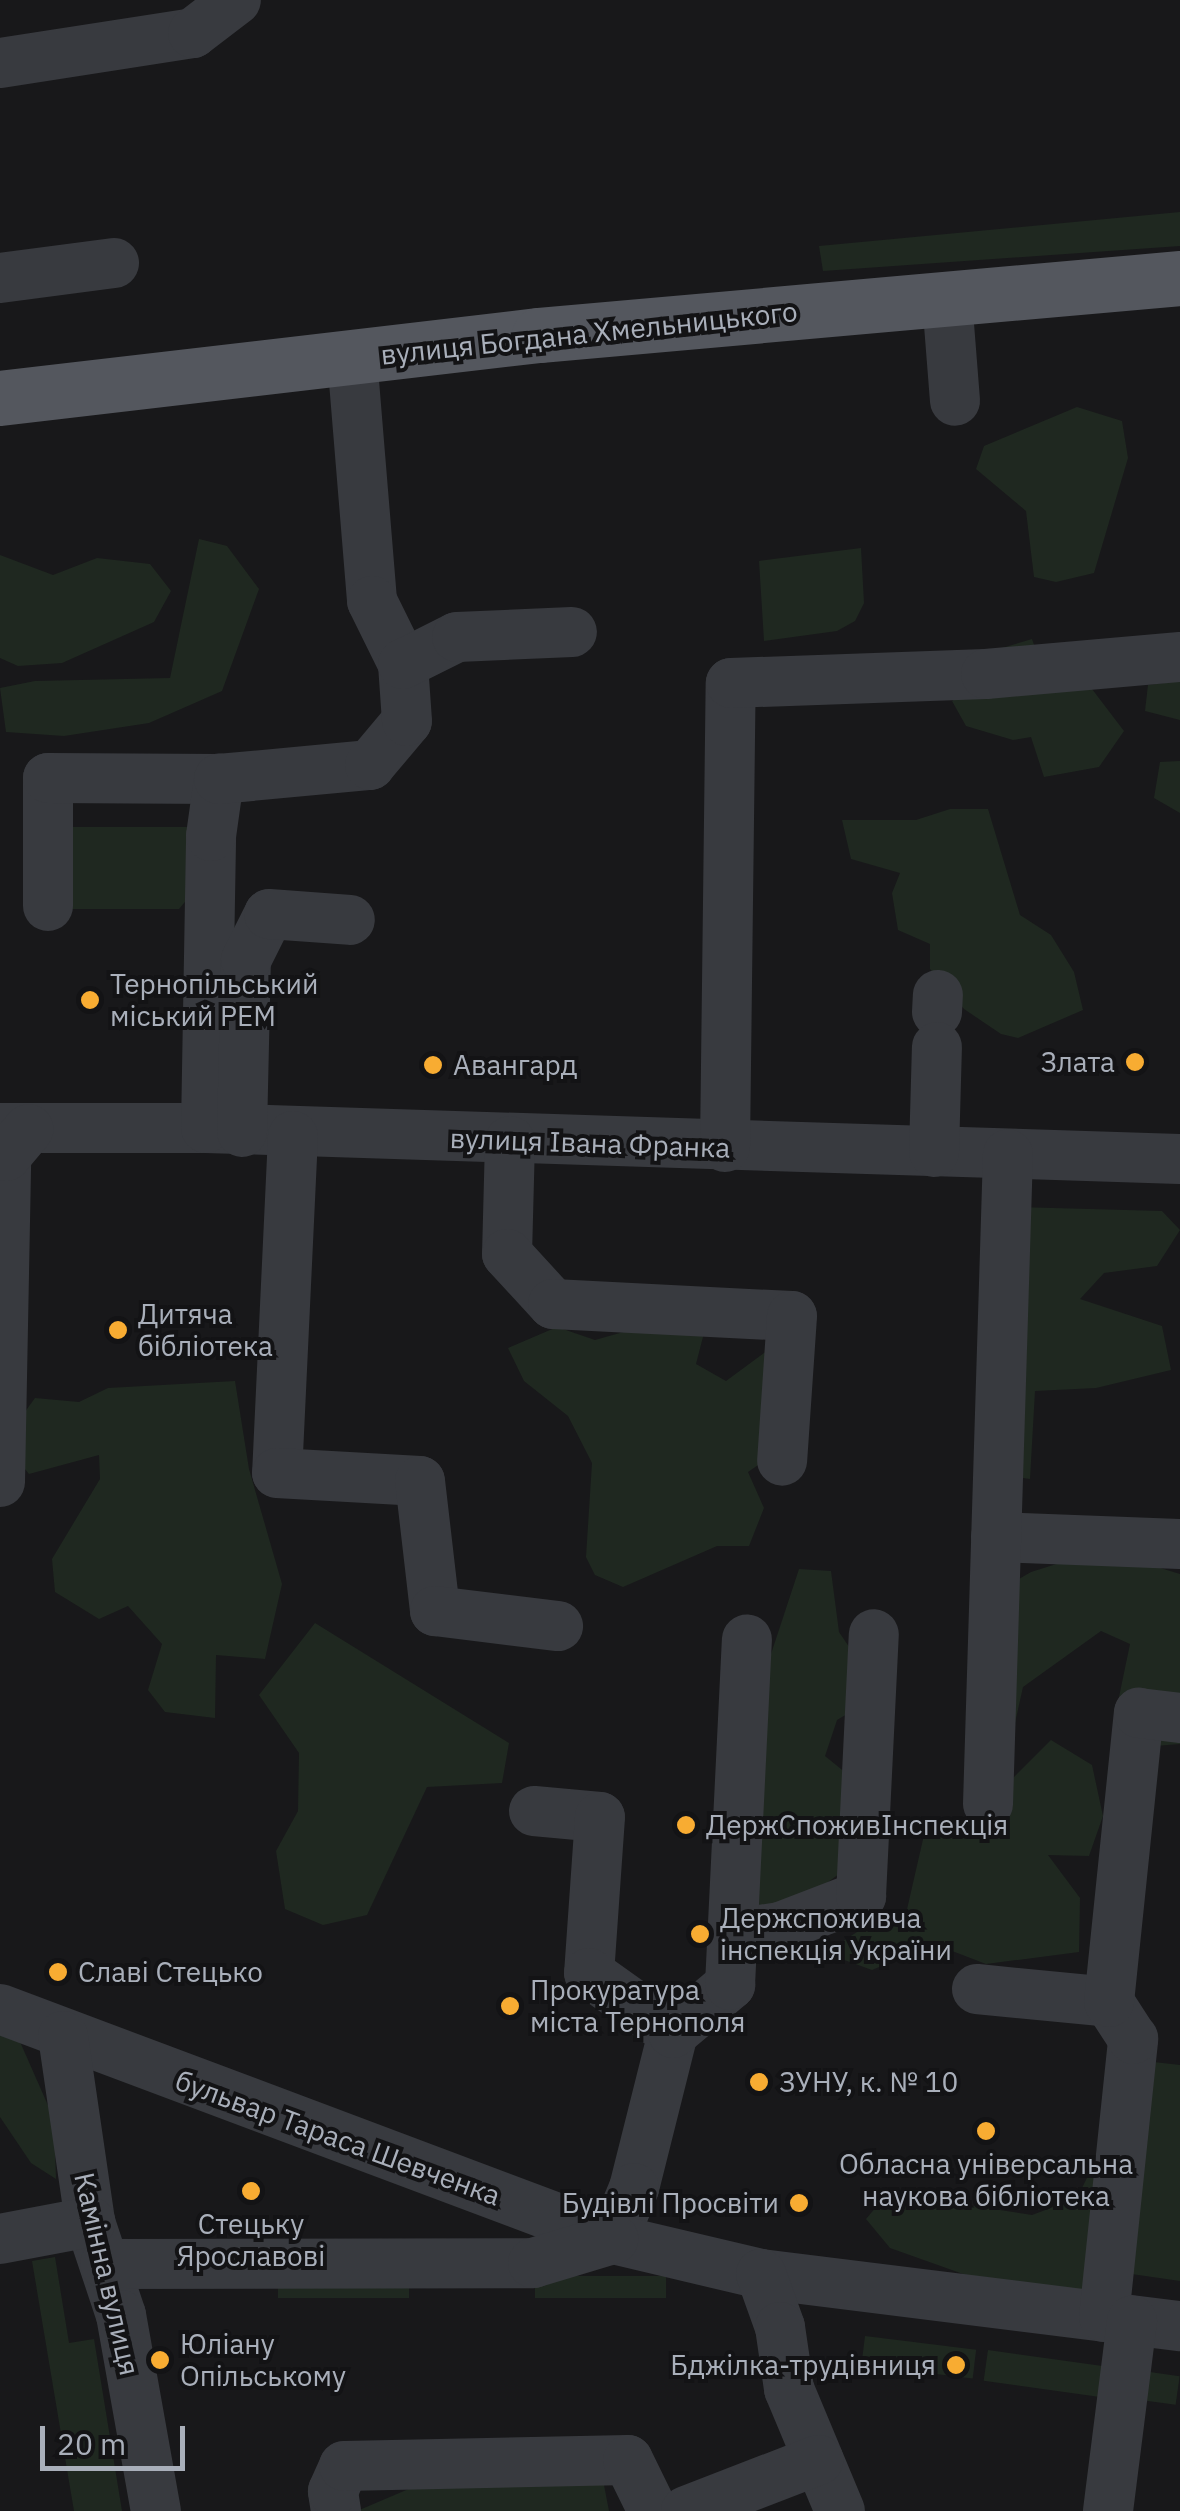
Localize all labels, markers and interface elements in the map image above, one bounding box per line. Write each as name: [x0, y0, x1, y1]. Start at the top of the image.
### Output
street label: вулиця Богдана Хмельницького: [379, 294, 799, 372]
place label: Тернопільський міський РЕМ: [110, 967, 318, 1033]
marker: Тернопільський міський РЕМ: [79, 989, 101, 1011]
place label: Злата: [1040, 1045, 1115, 1079]
place label: Авангард: [453, 1048, 577, 1082]
marker: Злата: [1124, 1051, 1146, 1073]
marker: Авангард: [422, 1054, 444, 1076]
street label: вулиця Івана Франка: [449, 1121, 731, 1165]
place label: Дитяча бібліотека: [138, 1297, 273, 1363]
marker: Дитяча бібліотека: [107, 1319, 129, 1341]
place label: ДержСпоживІнспекція: [706, 1808, 1008, 1842]
marker: ДержСпоживІнспекція: [675, 1814, 697, 1836]
place label: Держспоживча інспекція України: [720, 1901, 952, 1967]
marker: Держспоживча інспекція України: [689, 1923, 711, 1945]
place label: Славі Стецько: [78, 1955, 263, 1989]
marker: Славі Стецько: [47, 1961, 69, 1983]
place label: Прокуратура міста Тернополя: [530, 1973, 745, 2039]
marker: Прокуратура міста Тернополя: [499, 1995, 521, 2017]
street label: бульвар Тараса Шевченка: [171, 2064, 505, 2212]
place label: ЗУНУ, к. № 10: [779, 2065, 958, 2099]
marker: ЗУНУ, к. № 10: [748, 2071, 770, 2093]
marker: Обласна універсальна наукова бібліотека: [975, 2120, 997, 2142]
place label: Обласна універсальна наукова бібліотека: [839, 2147, 1133, 2213]
street label: Камінна вулиця: [67, 2169, 147, 2379]
marker: Стецьку Ярославові: [240, 2180, 262, 2202]
place label: Будівлі Просвіти: [562, 2186, 779, 2220]
marker: Будівлі Просвіти: [788, 2192, 810, 2214]
place label: Стецьку Ярославові: [177, 2207, 325, 2273]
place label: Юліану Опільському: [180, 2327, 346, 2393]
place label: Бджілка-трудівниця: [670, 2348, 936, 2382]
marker: Юліану Опільському: [149, 2349, 171, 2371]
marker: Бджілка-трудівниця: [945, 2354, 967, 2376]
scale bar: [45, 2406, 190, 2468]
text: 20 m: [57, 2424, 126, 2463]

